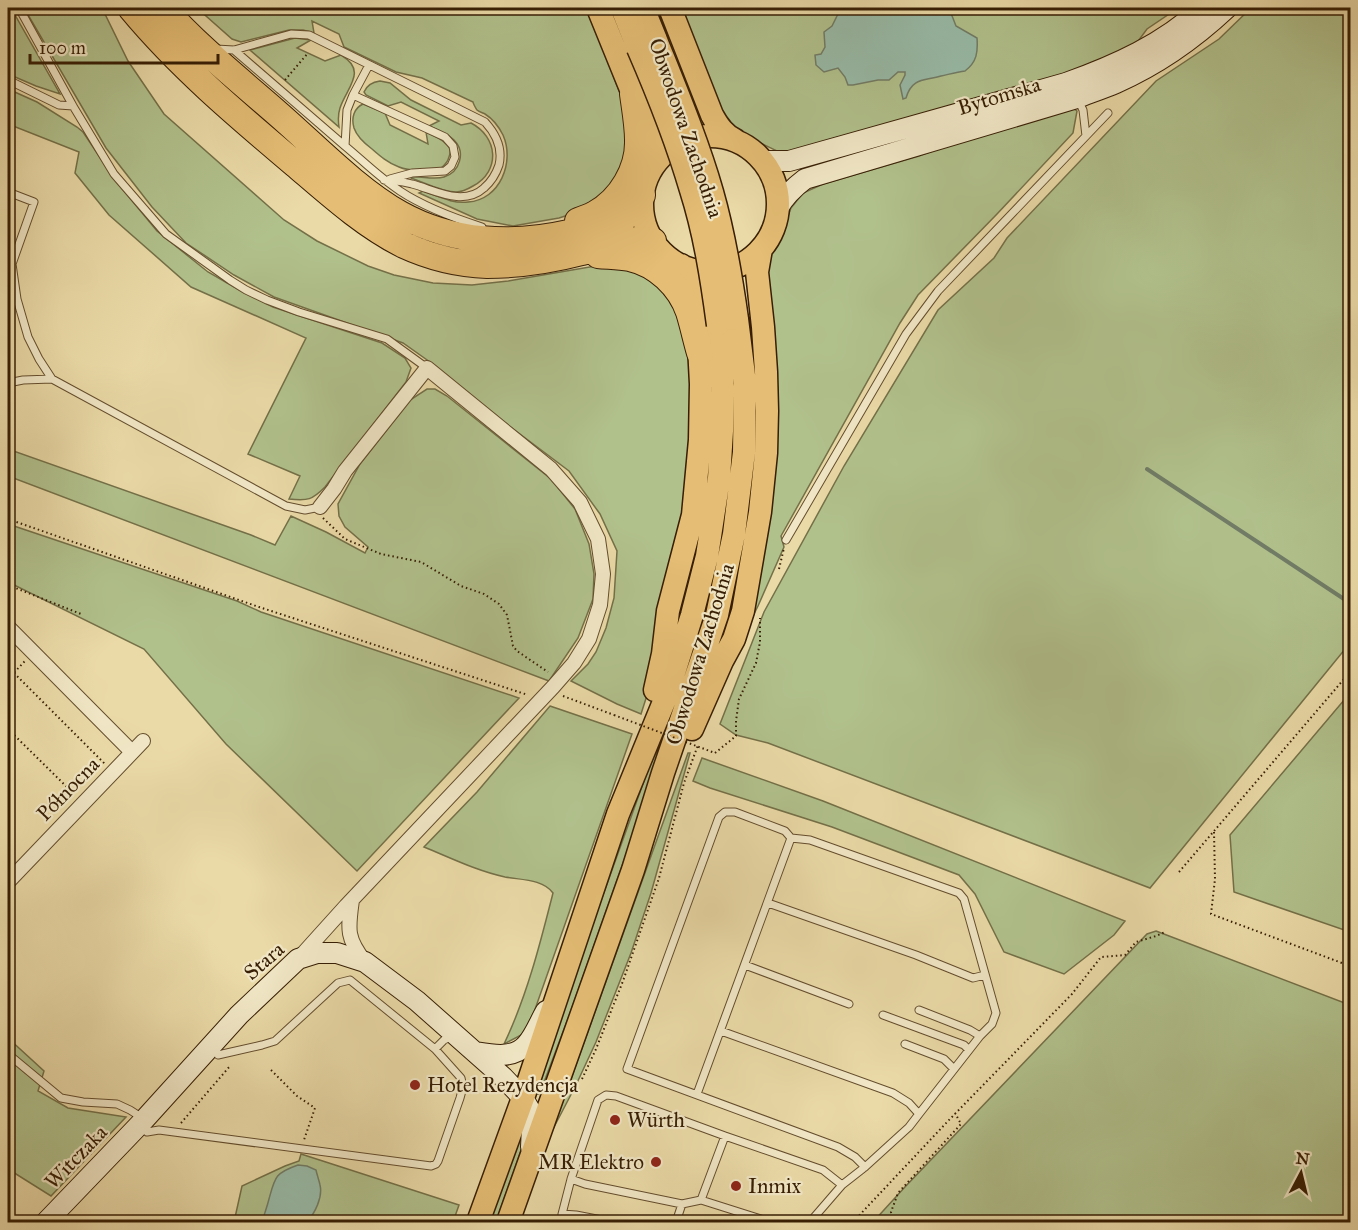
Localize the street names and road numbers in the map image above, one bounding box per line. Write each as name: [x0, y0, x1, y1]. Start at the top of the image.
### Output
street label: Obwodowa Zachodnia: [643, 35, 729, 221]
street label: Bytomska: [954, 71, 1044, 121]
street label: Obwodowa Zachodnia: [660, 560, 740, 748]
street label: Północna: [31, 751, 105, 827]
street label: Stara: [238, 936, 290, 986]
street label: Witczaka: [39, 1119, 113, 1194]

